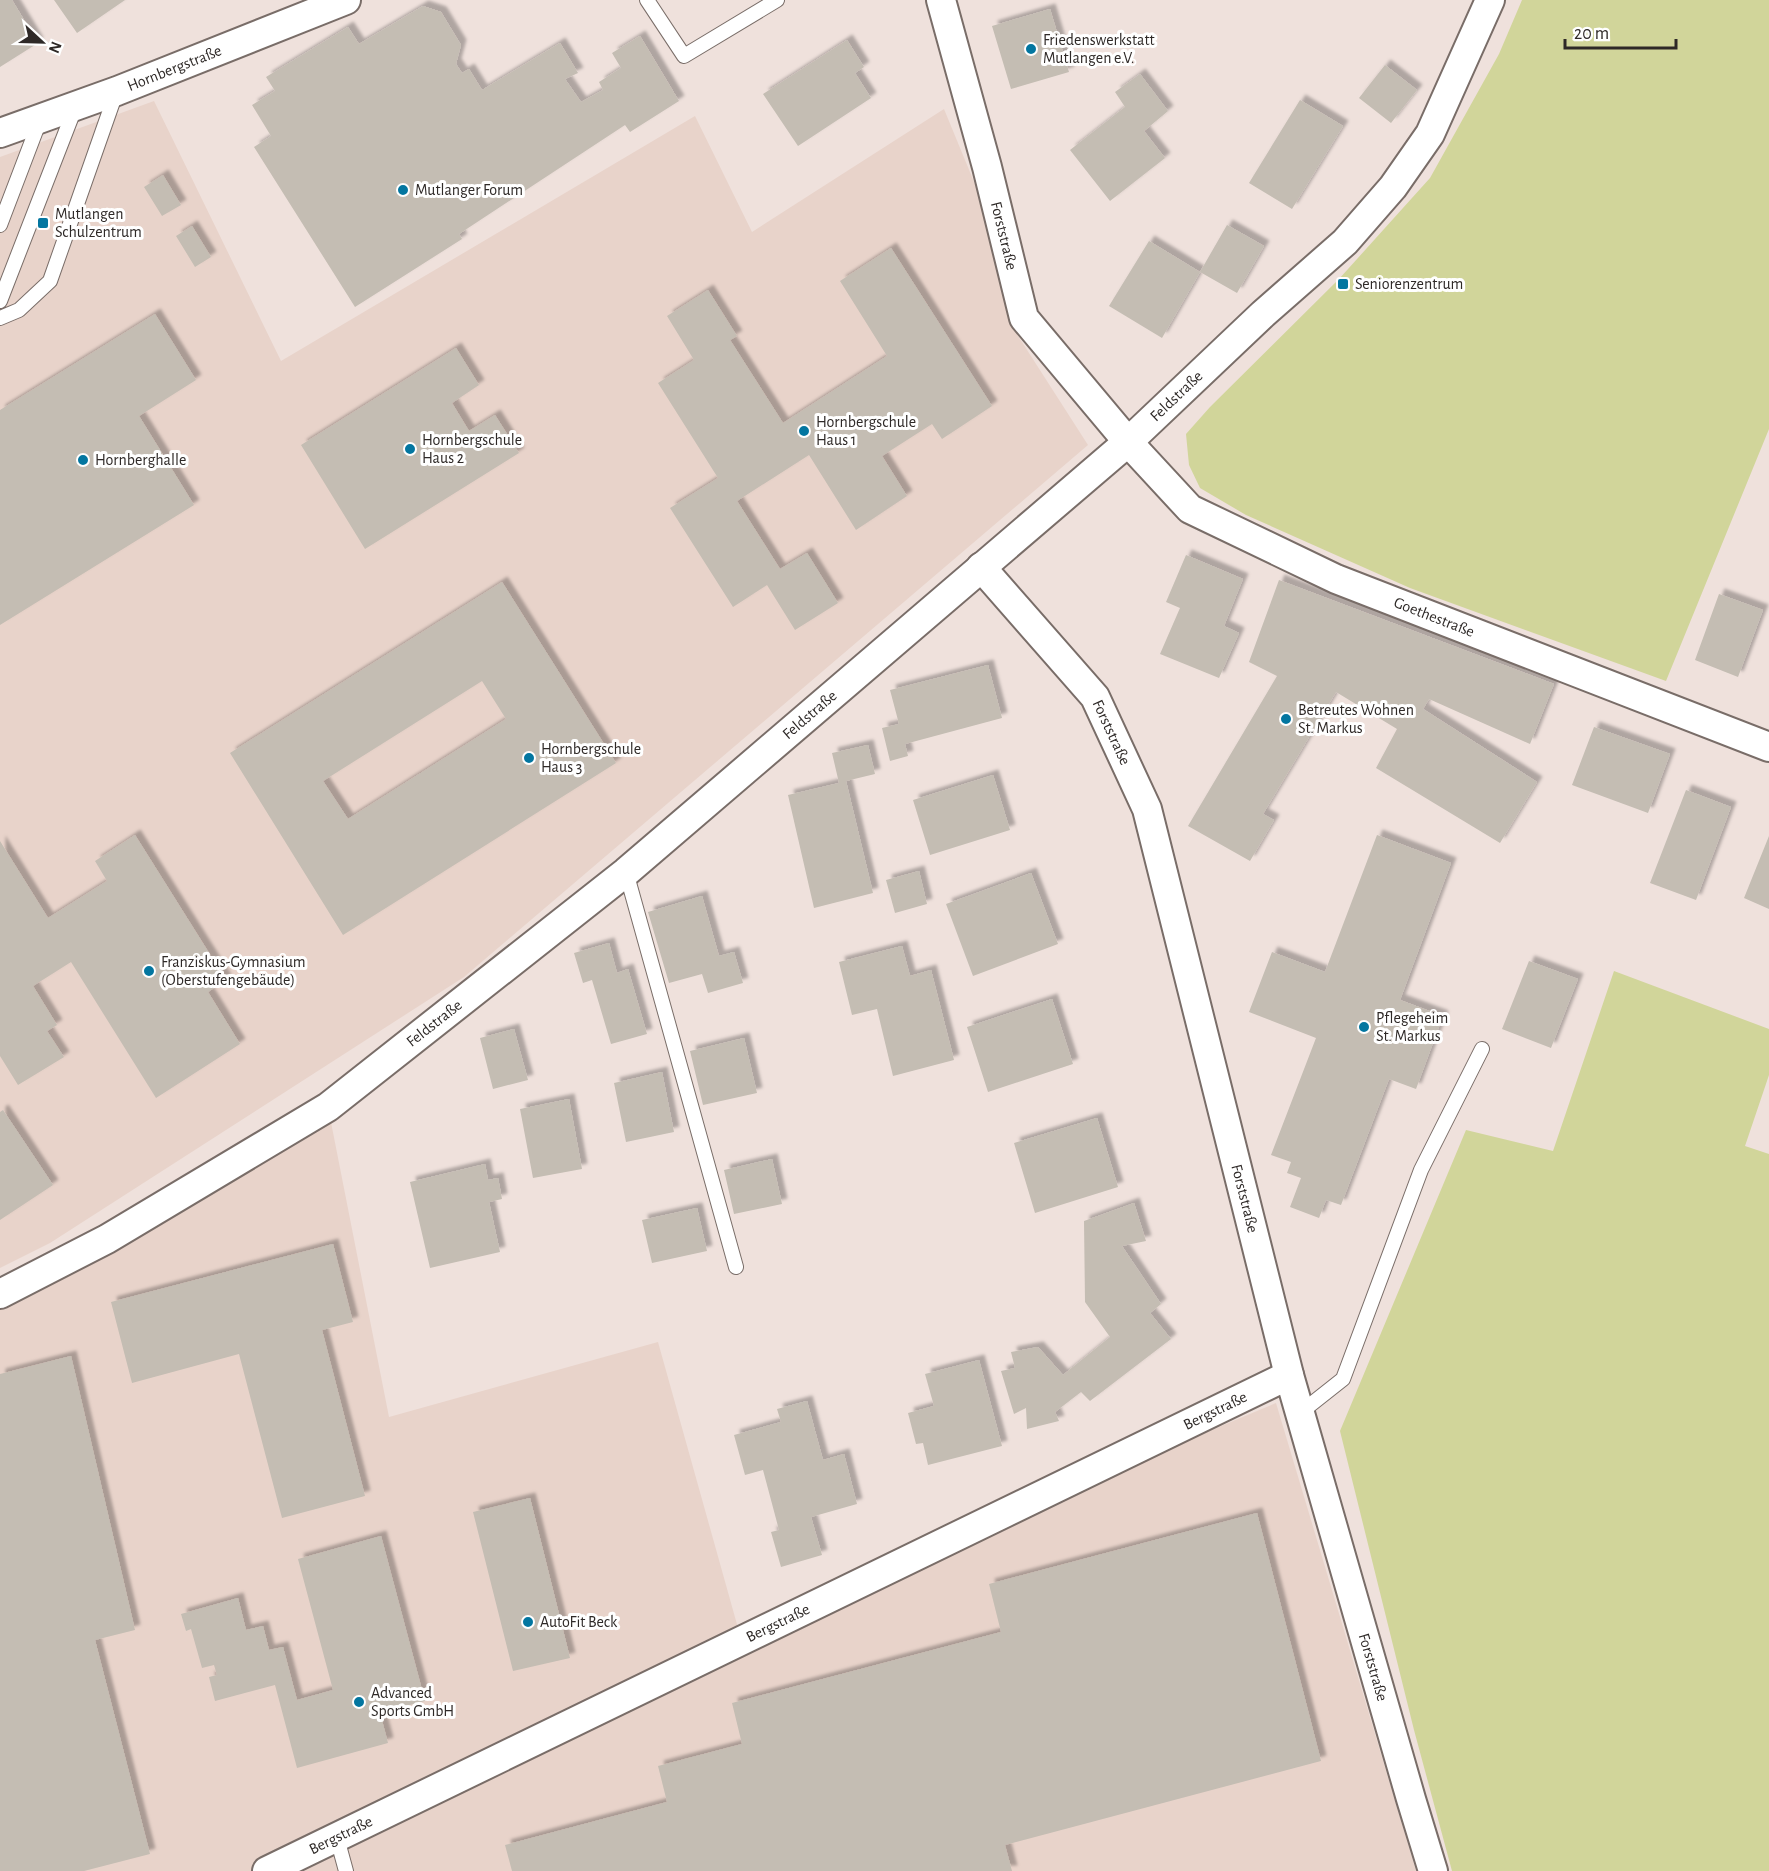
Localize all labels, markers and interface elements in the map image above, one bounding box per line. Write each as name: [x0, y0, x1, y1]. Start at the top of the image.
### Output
north arrow: [12, 12, 72, 72]
scale bar: [1565, 12, 1676, 50]
text: 20 m: [1574, 25, 1609, 43]
place label: Friedenswerkstatt Mutlangen e.V.: [1043, 32, 1155, 66]
text: N: [45, 39, 64, 55]
street label: Hornbergstraße: [125, 42, 224, 94]
marker: Friedenswerkstatt Mutlangen e.V.: [1024, 42, 1038, 56]
place label: Mutlanger Forum: [415, 182, 523, 198]
marker: Mutlanger Forum: [396, 183, 410, 197]
street label: Forststraße: [988, 200, 1020, 272]
place label: Mutlangen Schulzentrum: [55, 206, 142, 240]
marker: Mutlangen Schulzentrum: [36, 216, 50, 230]
place label: Seniorenzentrum: [1355, 276, 1463, 292]
marker: Seniorenzentrum: [1336, 277, 1350, 291]
street label: Feldstraße: [1147, 368, 1206, 424]
place label: Hornbergschule Haus 1: [816, 414, 916, 448]
marker: Hornbergschule Haus 1: [797, 424, 811, 438]
place label: Hornbergschule Haus 2: [422, 432, 522, 466]
marker: Hornbergschule Haus 2: [403, 442, 417, 456]
place label: Hornberghalle: [95, 452, 186, 468]
marker: Hornberghalle: [76, 453, 90, 467]
street label: Goethestraße: [1392, 594, 1477, 640]
street label: Feldstraße: [779, 687, 840, 742]
street label: Forststraße: [1089, 697, 1133, 768]
place label: Betreutes Wohnen St. Markus: [1298, 702, 1414, 736]
marker: Betreutes Wohnen St. Markus: [1279, 712, 1293, 726]
place label: Hornbergschule Haus 3: [541, 741, 641, 775]
marker: Hornbergschule Haus 3: [522, 751, 536, 765]
place label: Franziskus-Gymnasium (Oberstufengebäude): [161, 954, 306, 988]
marker: Franziskus-Gymnasium (Oberstufengebäude): [142, 964, 156, 978]
street label: Feldstraße: [403, 997, 465, 1050]
place label: Pflegeheim St. Markus: [1376, 1010, 1448, 1044]
marker: Pflegeheim St. Markus: [1357, 1020, 1371, 1034]
street label: Forststraße: [1228, 1163, 1261, 1234]
street label: Bergstraße: [1181, 1389, 1250, 1433]
street label: Bergstraße: [744, 1601, 812, 1645]
place label: AutoFit Beck: [540, 1614, 618, 1630]
marker: AutoFit Beck: [521, 1615, 535, 1629]
street label: Forststraße: [1356, 1631, 1390, 1703]
place label: Advanced Sports GmbH: [371, 1685, 454, 1719]
marker: Advanced Sports GmbH: [352, 1695, 366, 1709]
street label: Bergstraße: [306, 1813, 375, 1857]

